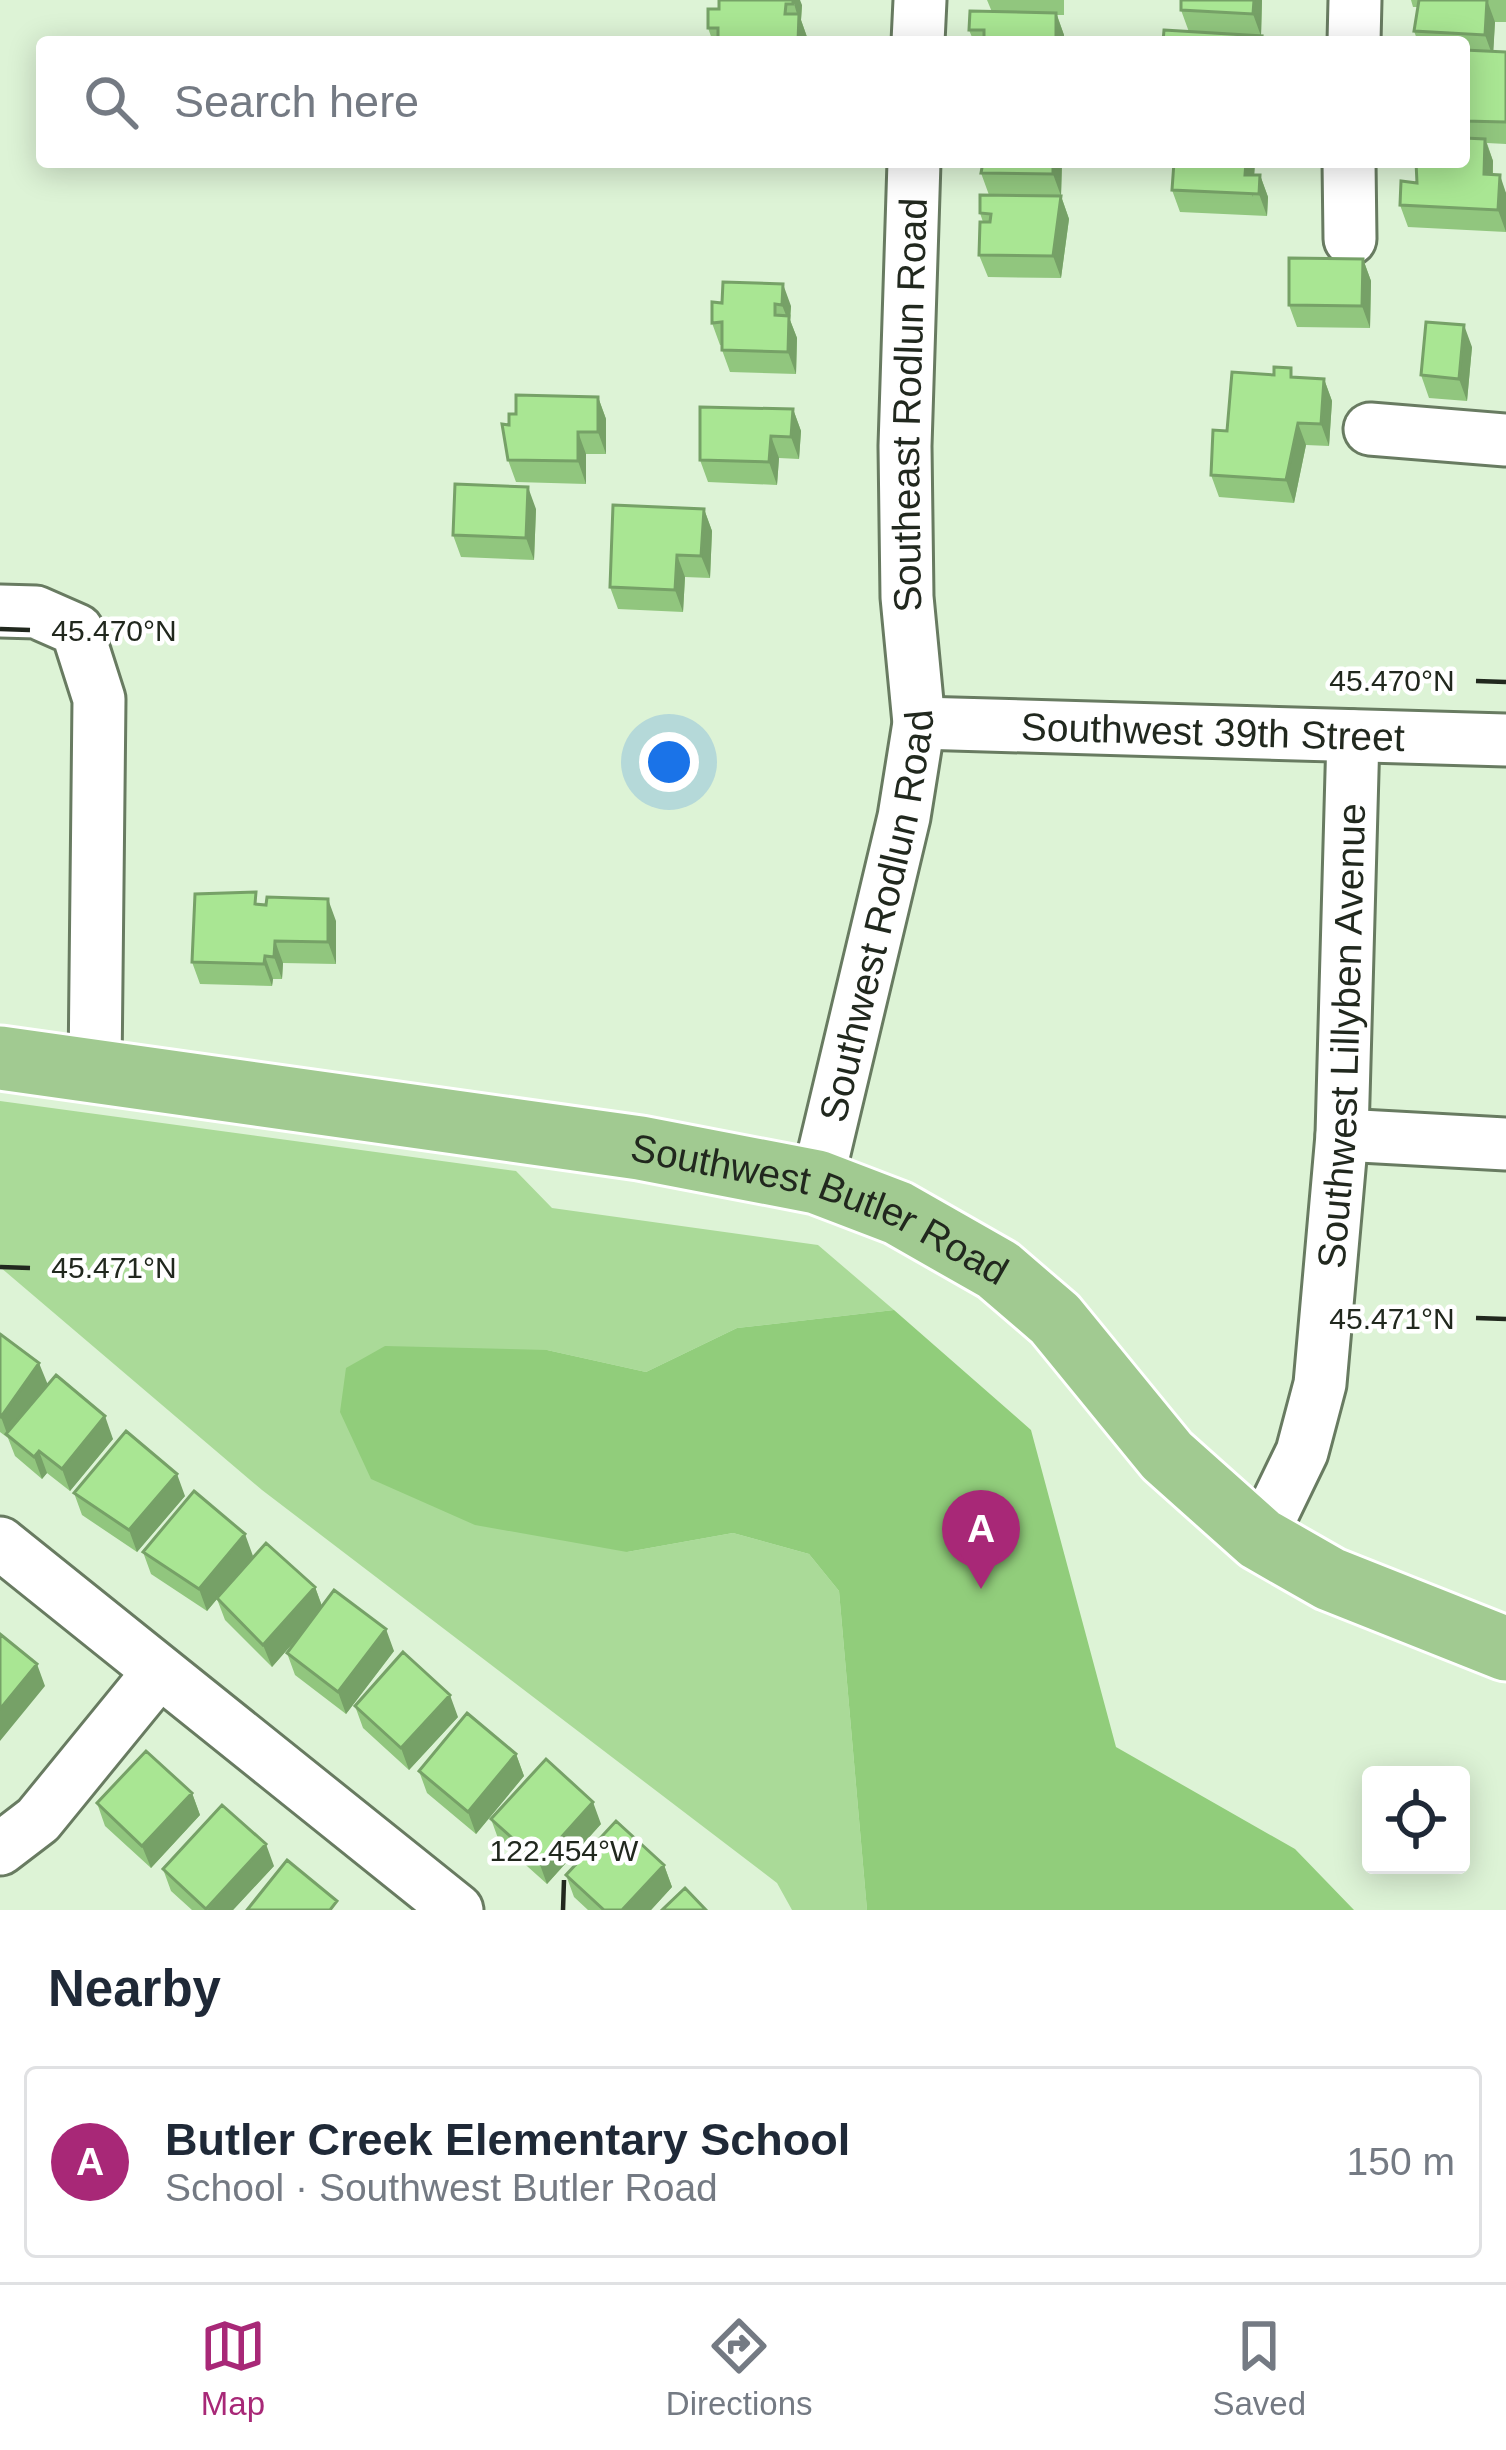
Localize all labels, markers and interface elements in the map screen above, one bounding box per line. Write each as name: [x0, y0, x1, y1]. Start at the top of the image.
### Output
search box: [36, 36, 1470, 168]
icon: search: [78, 69, 144, 135]
text: Search here: [174, 76, 419, 127]
street label: Southeast Rodlun Road: [884, 197, 935, 614]
text: 45.470°N: [51, 614, 177, 647]
text: 45.470°N: [1329, 664, 1455, 697]
street label: Southwest 39th Street: [1020, 705, 1406, 759]
street label: Southwest Rodlun Road: [811, 708, 942, 1126]
your location: [639, 732, 699, 792]
street label: Southwest Lillyben Avenue: [1309, 803, 1373, 1270]
street label: Southwest Butler Road: [627, 1126, 1016, 1293]
text: 45.471°N: [51, 1251, 177, 1284]
text: 45.471°N: [1329, 1302, 1455, 1335]
pin: A: [942, 1490, 1020, 1589]
map controls: [1362, 1766, 1470, 1874]
button: locate: [1362, 1766, 1470, 1874]
text: 122.454°W: [490, 1834, 639, 1867]
text: Nearby: [48, 1960, 221, 2017]
text: Butler Creek Elementary School: [165, 2114, 850, 2165]
text: A: [76, 2140, 104, 2183]
text: 150 m: [1347, 2140, 1455, 2183]
text: School · Southwest Butler Road: [165, 2166, 718, 2209]
tab: Map: [200, 2313, 266, 2423]
tab: Directions: [666, 2313, 813, 2423]
tab: Saved: [1212, 2313, 1306, 2423]

